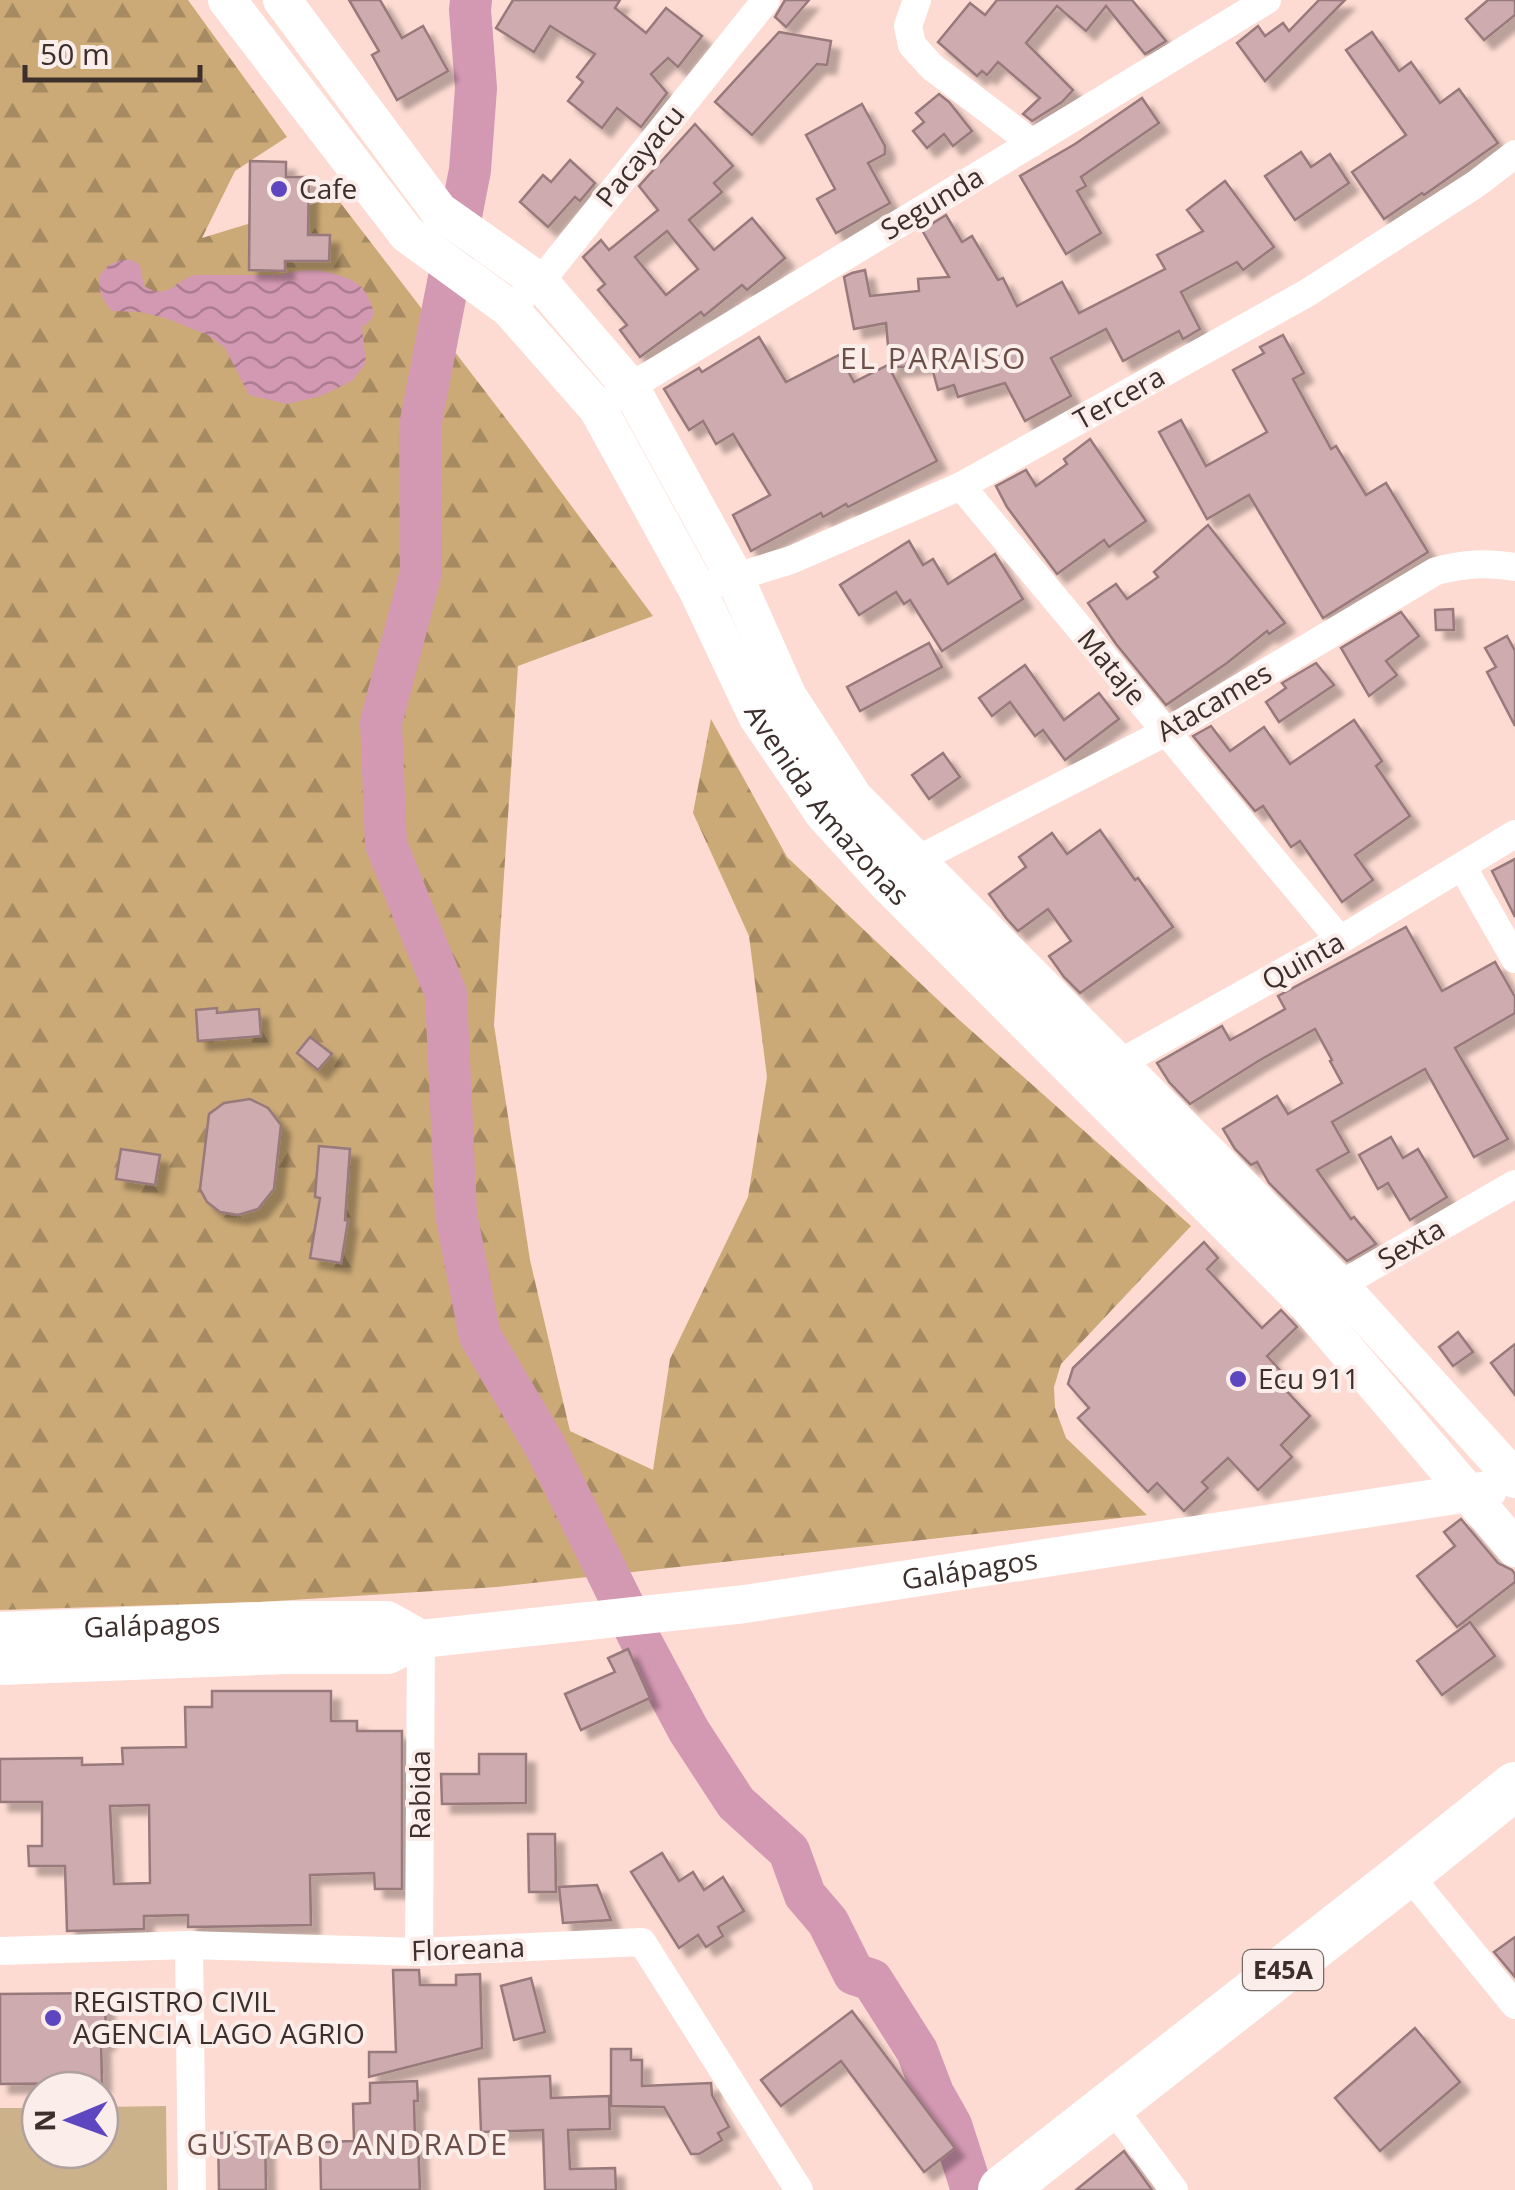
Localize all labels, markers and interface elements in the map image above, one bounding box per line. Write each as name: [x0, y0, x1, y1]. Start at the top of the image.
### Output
scale bar: [25, 20, 200, 82]
text: 50 m: [40, 33, 110, 74]
street label: Pacayacu: [586, 96, 692, 215]
street label: Segunda: [873, 157, 990, 248]
place label: Cafe: [299, 169, 357, 207]
marker: Cafe: [268, 178, 290, 200]
district label: EL PARAISO: [840, 337, 1028, 378]
street label: Tercera: [1066, 357, 1171, 438]
street label: Mataje: [1070, 620, 1156, 713]
street label: Atacames: [1149, 653, 1278, 749]
street label: Avenida Amazonas: [736, 698, 919, 913]
street label: Quinta: [1254, 922, 1351, 998]
street label: Sexta: [1370, 1209, 1451, 1277]
place label: Ecu 911: [1258, 1359, 1359, 1397]
marker: Ecu 911: [1227, 1368, 1249, 1390]
street label: Galápagos: [899, 1539, 1040, 1598]
street label: Galápagos: [83, 1602, 221, 1646]
street label: Rabida: [400, 1750, 438, 1840]
street label: Floreana: [410, 1927, 526, 1969]
road number: E45A: [1243, 1950, 1323, 1990]
place label: REGISTRO CIVIL AGENCIA LAGO AGRIO: [73, 1982, 365, 2052]
marker: REGISTRO CIVIL AGENCIA LAGO AGRIO: [42, 2007, 64, 2029]
north arrow: [20, 2070, 120, 2170]
text: N: [25, 2109, 63, 2132]
district label: GUSTABO ANDRADE: [187, 2123, 509, 2164]

